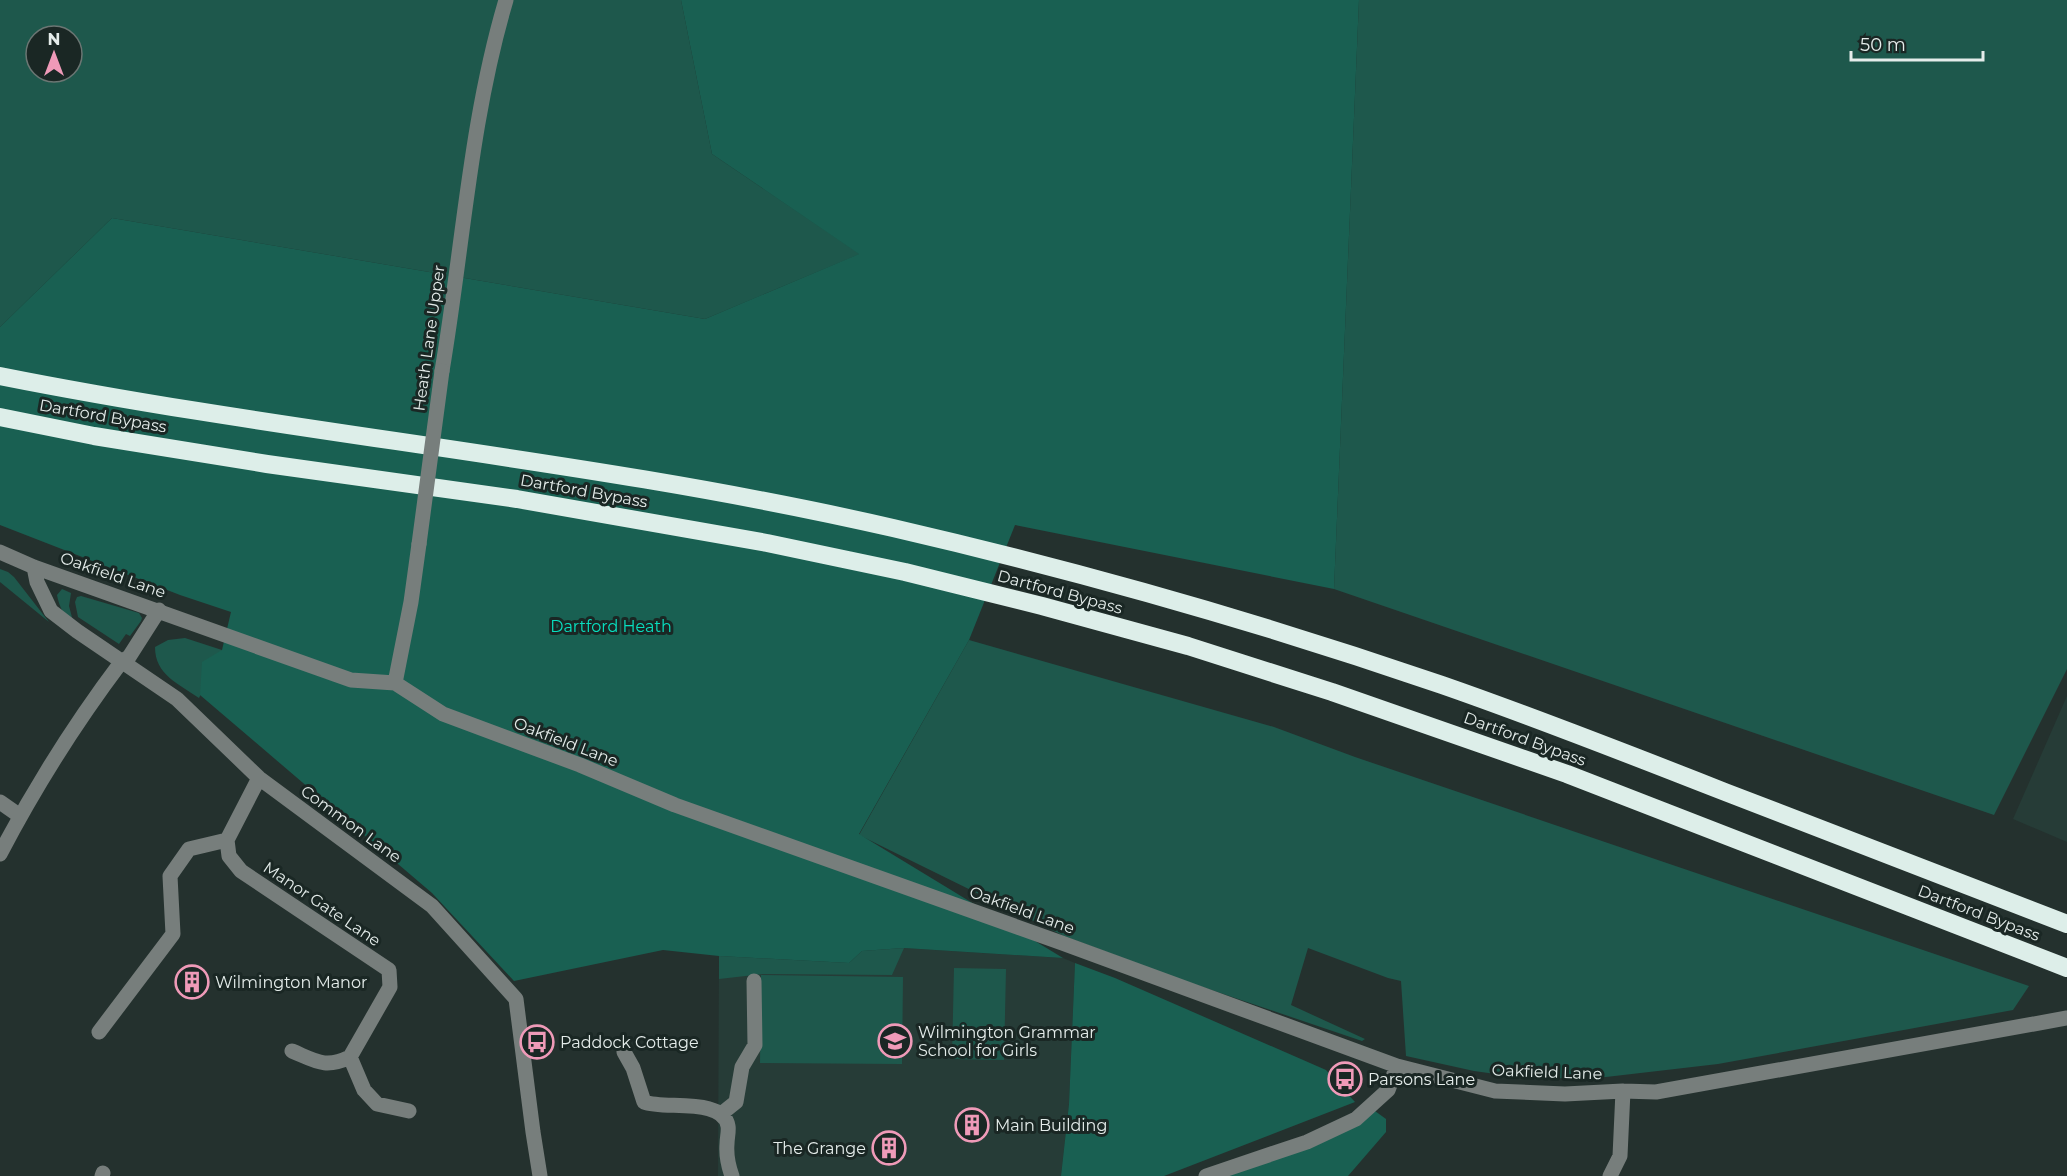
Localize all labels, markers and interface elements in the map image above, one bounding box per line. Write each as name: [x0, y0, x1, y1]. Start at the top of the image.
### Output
north arrow: [24, 24, 84, 84]
scale bar: [1851, 24, 1983, 62]
text: N: [48, 30, 60, 49]
text: 50 m: [1860, 34, 1906, 56]
street label: Heath Lane Upper: [409, 264, 449, 412]
street label: Dartford Bypass: [38, 395, 168, 437]
street label: Dartford Bypass: [519, 470, 649, 512]
street label: Oakfield Lane: [58, 548, 168, 602]
street label: Dartford Bypass: [995, 566, 1125, 618]
park label: Dartford Heath: [550, 617, 672, 636]
street label: Dartford Bypass: [1461, 708, 1589, 770]
street label: Oakfield Lane: [511, 713, 621, 771]
street label: Common Lane: [297, 781, 405, 867]
street label: Manor Gate Lane: [260, 858, 384, 950]
street label: Dartford Bypass: [1915, 881, 2043, 945]
street label: Oakfield Lane: [967, 882, 1077, 938]
building icon: Wilmington Manor: [174, 964, 210, 1000]
place label: Wilmington Manor: [215, 973, 367, 992]
school or university icon: Wilmington Grammar School for Girls: [877, 1023, 913, 1059]
place label: Wilmington Grammar School for Girls: [918, 1023, 1096, 1060]
bus stop icon: Paddock Cottage: [519, 1024, 555, 1060]
place label: Paddock Cottage: [560, 1033, 699, 1052]
bus stop icon: Parsons Lane: [1327, 1061, 1363, 1097]
street label: Oakfield Lane: [1491, 1061, 1603, 1083]
place label: Parsons Lane: [1368, 1070, 1475, 1089]
building icon: Main Building: [954, 1107, 990, 1143]
place label: Main Building: [995, 1116, 1107, 1135]
building icon: The Grange: [871, 1130, 907, 1166]
place label: The Grange: [773, 1139, 866, 1158]

